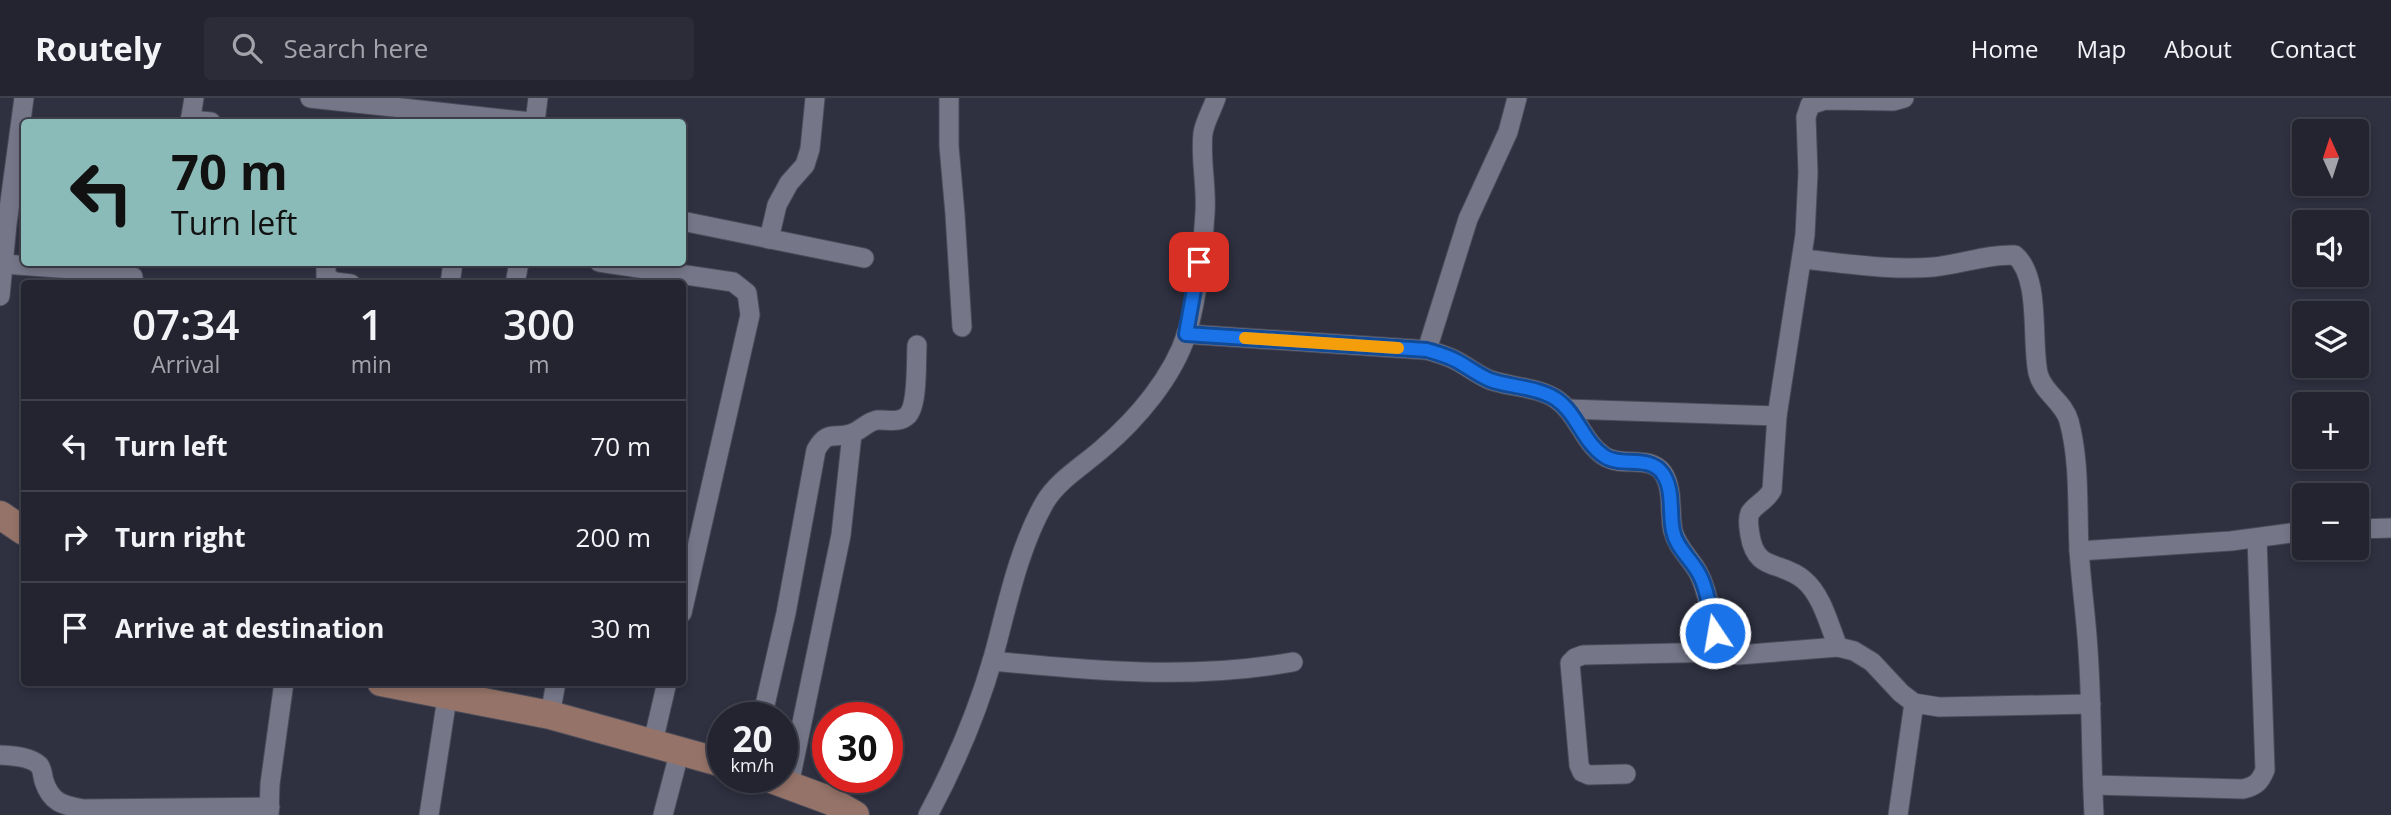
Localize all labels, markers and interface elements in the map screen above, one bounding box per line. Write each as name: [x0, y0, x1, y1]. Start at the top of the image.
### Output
search box: [204, 17, 694, 80]
text: Routely: [35, 26, 162, 71]
icon: search: [228, 29, 266, 67]
text: Search here: [284, 30, 428, 66]
text: Home: [1971, 32, 2039, 65]
text: Map: [2077, 32, 2126, 65]
text: About: [2164, 32, 2232, 65]
text: Contact: [2270, 32, 2356, 65]
north arrow: [2292, 119, 2370, 196]
map controls: [2292, 119, 2369, 560]
text: 70 m: [171, 138, 288, 204]
icon: left: [56, 147, 147, 238]
text: Turn left: [171, 201, 297, 244]
button: sound: [2292, 210, 2369, 287]
pin: [1169, 232, 1229, 292]
icon: arrive: [1180, 243, 1218, 281]
text: 07:34: [132, 295, 240, 352]
text: 1: [359, 295, 383, 352]
text: 300: [503, 295, 575, 352]
button: layers: [2292, 301, 2369, 378]
text: Arrival: [151, 348, 220, 380]
text: min: [351, 348, 392, 380]
text: m: [528, 348, 550, 380]
button: +: [2292, 392, 2369, 469]
icon: left: [56, 427, 94, 465]
text: Turn left: [115, 428, 227, 464]
text: 70 m: [590, 428, 651, 464]
button: −: [2292, 483, 2369, 560]
icon: right: [56, 518, 94, 556]
text: Turn right: [115, 519, 246, 555]
text: 200 m: [576, 519, 651, 555]
position arrow: [1678, 596, 1752, 670]
icon: arrive: [56, 609, 94, 647]
text: Arrive at destination: [115, 610, 384, 646]
text: 30 m: [590, 610, 651, 646]
speed limit sign: 30: [812, 702, 903, 793]
text: 20: [732, 715, 773, 762]
text: km/h: [731, 753, 774, 777]

